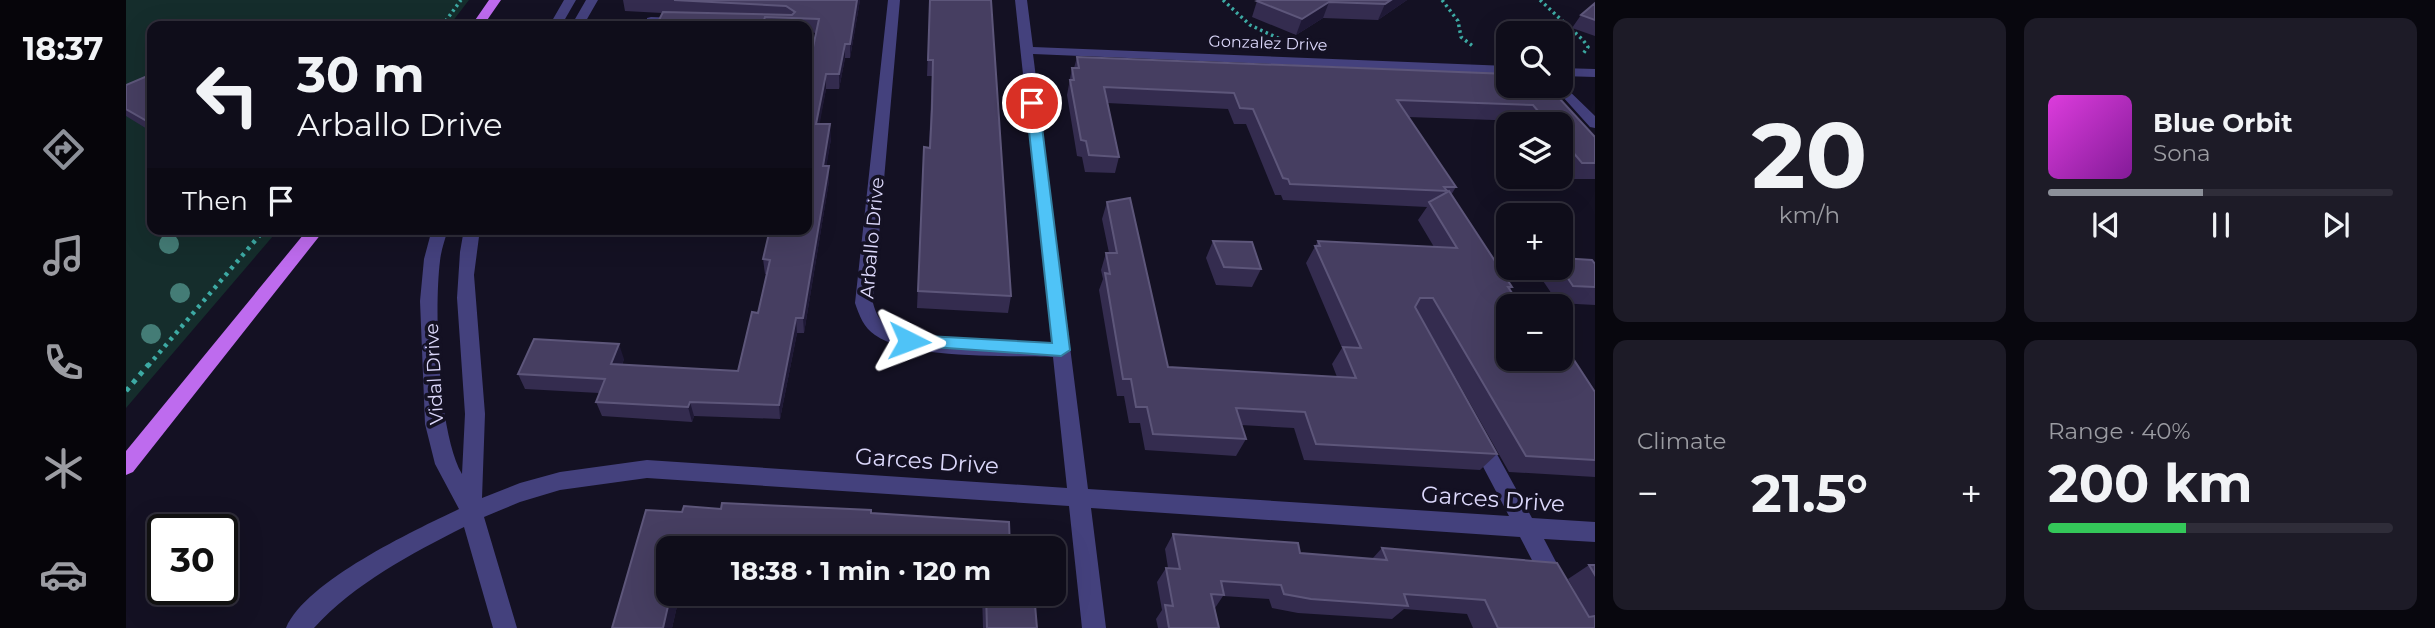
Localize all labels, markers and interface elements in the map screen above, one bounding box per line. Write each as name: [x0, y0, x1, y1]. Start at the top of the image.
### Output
map controls: [1496, 21, 1573, 371]
button: search: [1496, 21, 1573, 98]
text: 18:37: [23, 29, 103, 68]
street label: Gonzalez Drive: [1208, 31, 1328, 55]
text: 30 m: [297, 45, 425, 104]
icon: left: [182, 49, 273, 140]
pin: [1002, 73, 1062, 133]
icon: arrive: [1013, 84, 1051, 122]
text: 20: [1752, 100, 1867, 211]
text: Arballo Drive: [297, 105, 502, 144]
text: Blue Orbit: [2153, 107, 2292, 139]
button: layers: [1496, 112, 1573, 189]
icon: directions: [39, 125, 88, 174]
text: Sona: [2153, 139, 2211, 167]
street label: Arballo Drive: [855, 176, 889, 300]
icon: arrive: [262, 182, 300, 220]
text: Then: [182, 185, 248, 217]
text: km/h: [1779, 201, 1840, 229]
button: +: [1496, 203, 1573, 280]
icon: previous: [2087, 206, 2125, 244]
icon: pause: [2202, 206, 2240, 244]
icon: next: [2317, 206, 2355, 244]
icon: music: [39, 231, 88, 280]
button: −: [1496, 294, 1573, 371]
position arrow: [872, 304, 946, 378]
street label: Vidal Drive: [420, 322, 448, 426]
icon: phone: [39, 338, 88, 387]
text: Range · 40%: [2048, 417, 2191, 445]
text: Climate: [1637, 427, 1726, 455]
street label: Garces Drive: [854, 442, 1000, 480]
icon: climate: [39, 444, 88, 493]
text: 200 km: [2048, 452, 2252, 515]
text: 21.5°: [1751, 462, 1868, 525]
text: −: [1637, 470, 1659, 517]
text: +: [1960, 470, 1982, 517]
street label: Garces Drive: [1420, 480, 1566, 518]
speed limit sign: 30: [147, 514, 238, 605]
icon: car: [39, 550, 88, 599]
text: 18:38 · 1 min · 120 m: [731, 555, 991, 587]

